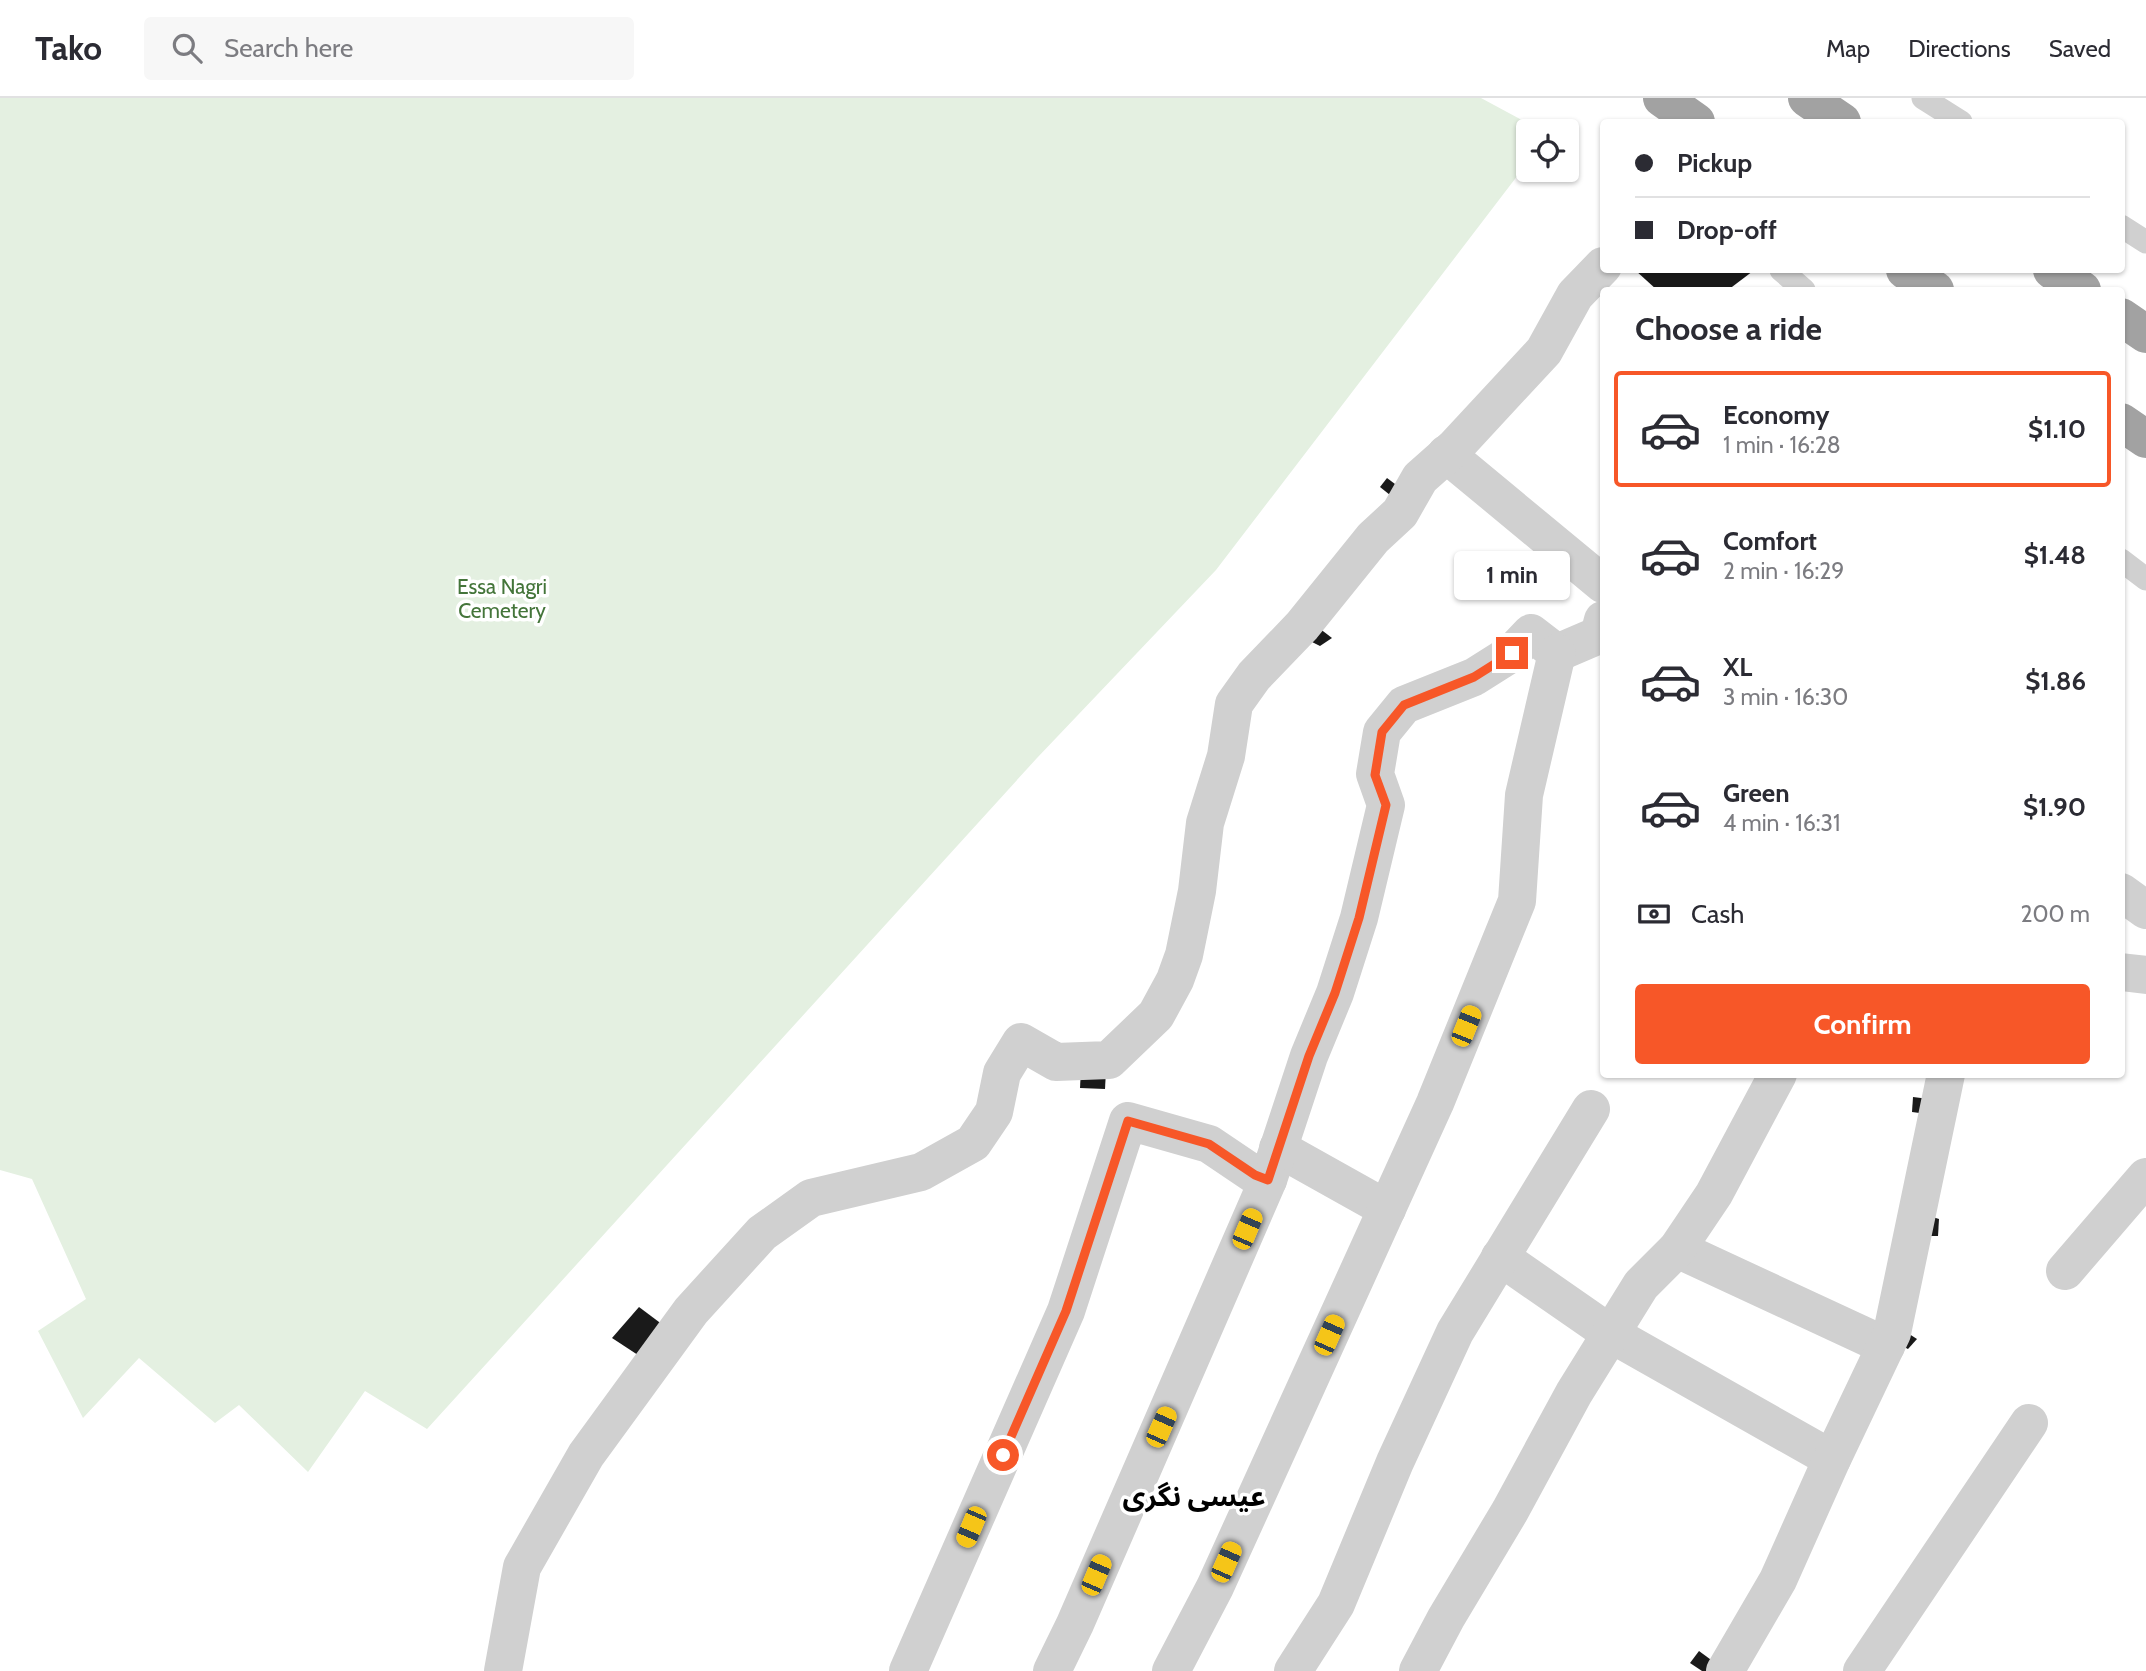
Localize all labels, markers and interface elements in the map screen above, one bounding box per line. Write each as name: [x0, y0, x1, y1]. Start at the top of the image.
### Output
search box: [144, 17, 634, 80]
text: Tako: [35, 28, 102, 68]
icon: search: [168, 29, 206, 67]
text: Search here: [224, 32, 353, 64]
text: Map: [1826, 34, 1870, 63]
text: Directions: [1908, 34, 2011, 63]
text: Saved: [2049, 34, 2111, 63]
map controls: [1516, 119, 1579, 182]
button: locate: [1516, 119, 1579, 182]
text: Pickup: [1677, 147, 1752, 179]
text: Drop-off: [1677, 214, 1777, 246]
text: Choose a ride: [1635, 309, 1822, 348]
icon: car: [1639, 398, 1702, 461]
text: Economy: [1723, 399, 1829, 431]
text: $1.10: [2028, 413, 2086, 445]
text: 1 min · 16:28: [1723, 431, 1841, 459]
icon: car: [1639, 524, 1702, 587]
text: Comfort: [1723, 525, 1817, 557]
text: $1.48: [2024, 539, 2086, 571]
callout: 1 min: [1454, 552, 1570, 601]
text: 2 min · 16:29: [1723, 557, 1844, 585]
text: 1 min: [1486, 561, 1538, 589]
park label: Essa Nagri Cemetery: [457, 574, 547, 623]
route end: [1496, 637, 1528, 669]
icon: car: [1639, 650, 1702, 713]
text: XL: [1723, 651, 1752, 683]
text: $1.86: [2025, 665, 2086, 697]
text: 3 min · 16:30: [1723, 683, 1848, 711]
icon: car: [1639, 776, 1702, 839]
text: Green: [1723, 777, 1790, 809]
text: $1.90: [2023, 791, 2086, 823]
text: 4 min · 16:31: [1723, 809, 1840, 837]
icon: cash: [1635, 895, 1673, 933]
text: Cash: [1691, 898, 1744, 930]
text: 200 m: [2020, 900, 2090, 928]
button: Confirm: [1635, 984, 2090, 1064]
car: [1449, 1003, 1484, 1049]
car: [1230, 1206, 1265, 1252]
car: [1311, 1312, 1348, 1358]
car: [1143, 1404, 1180, 1450]
route start: [987, 1439, 1019, 1471]
district label: عیسی نگری: [1123, 1479, 1265, 1513]
car: [954, 1504, 989, 1550]
car: [1208, 1539, 1245, 1585]
car: [1079, 1552, 1114, 1598]

